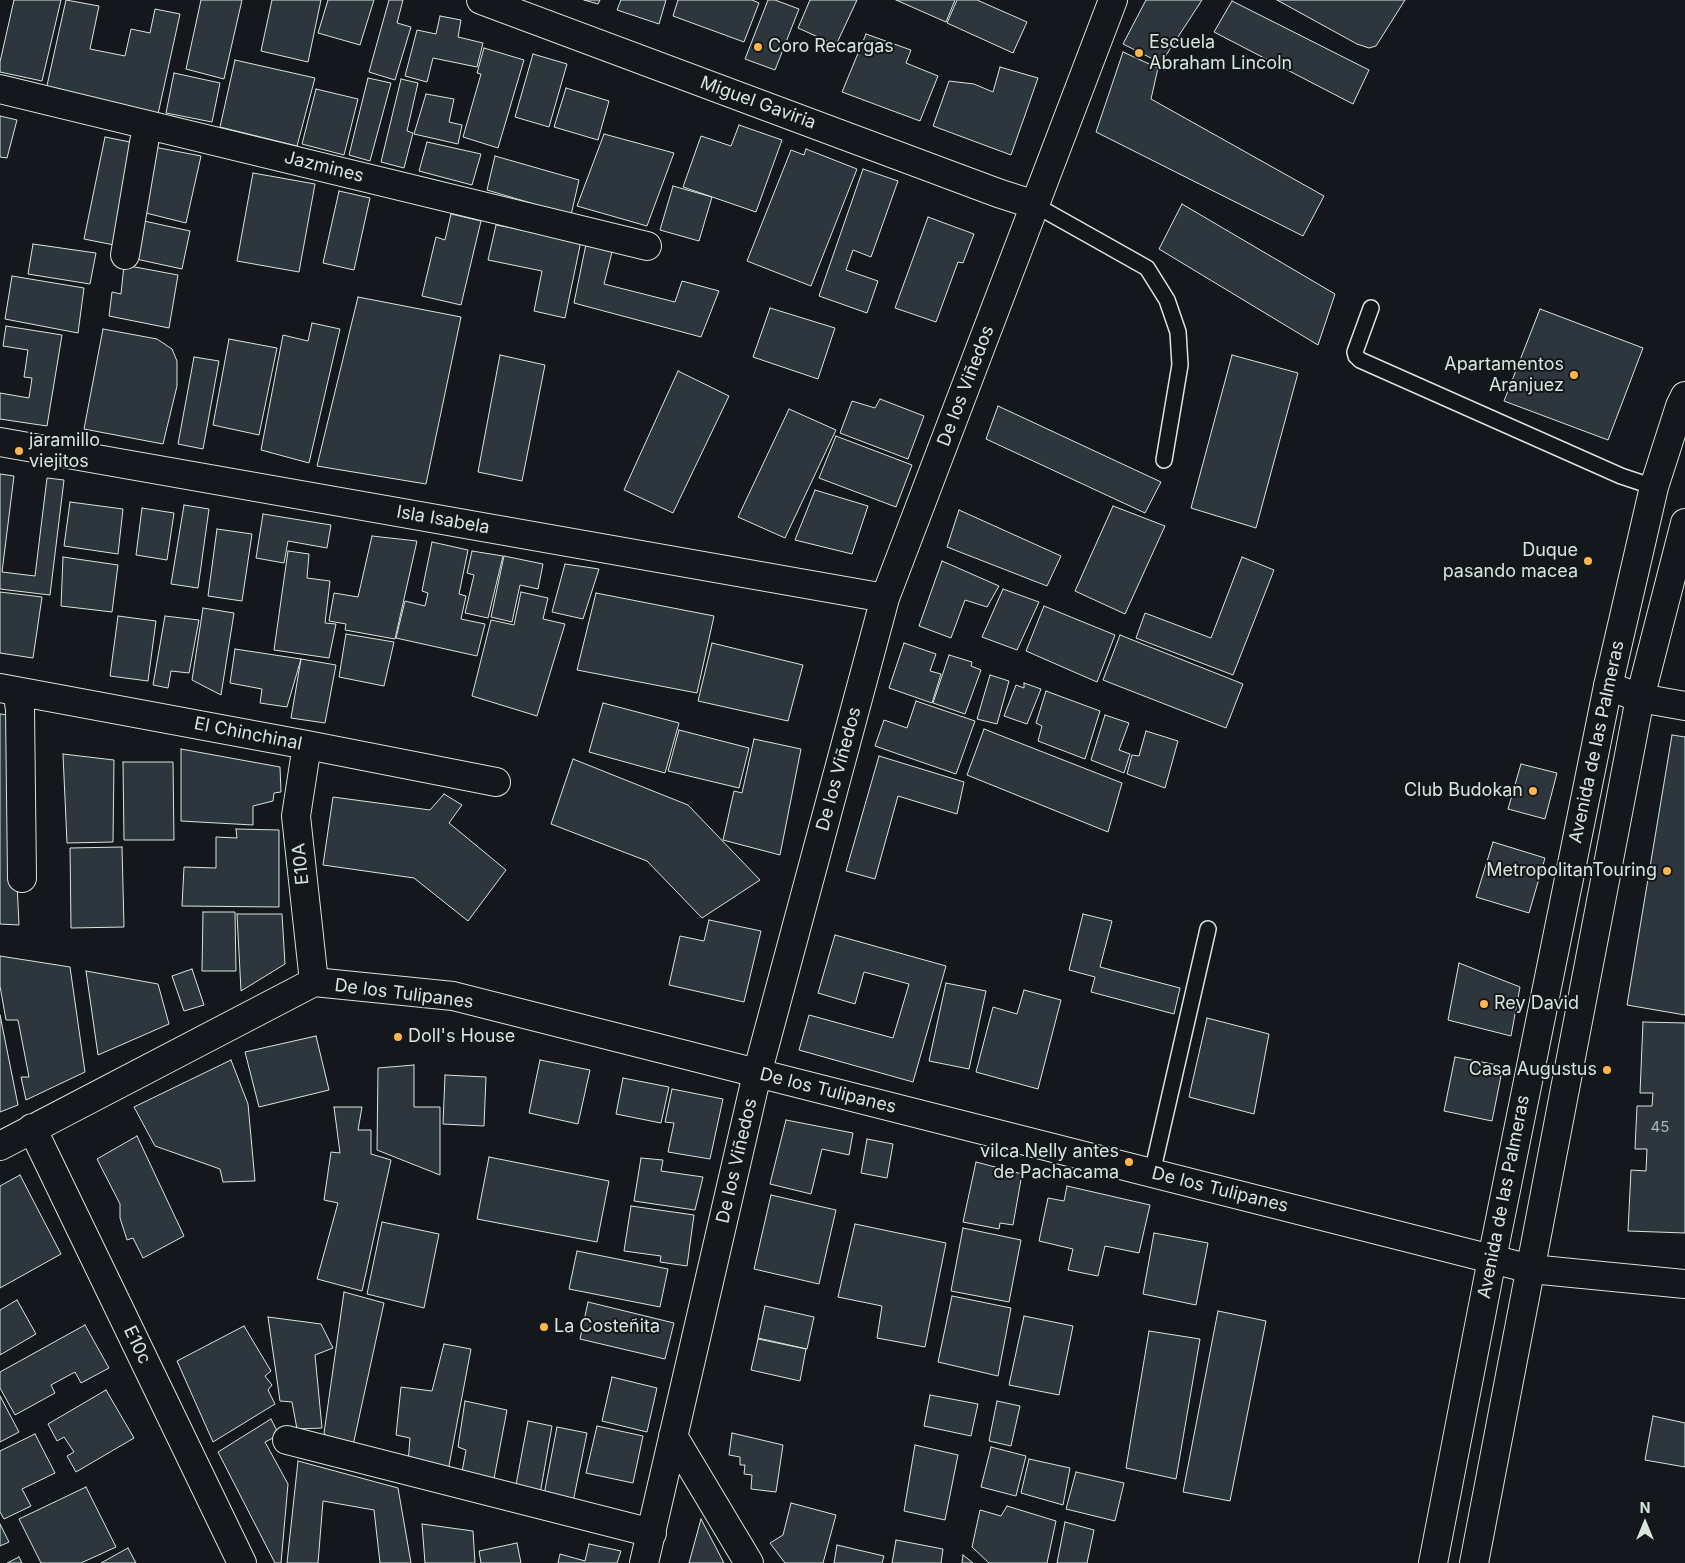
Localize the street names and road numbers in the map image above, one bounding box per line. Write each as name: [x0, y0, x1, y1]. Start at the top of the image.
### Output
street label: Miguel Gaviria: [697, 72, 819, 134]
street label: Jazmines: [282, 147, 366, 187]
street label: De los Viñedos: [933, 323, 999, 449]
street label: Isla Isabela: [395, 501, 491, 539]
street label: Avenida de las Palmeras: [1565, 639, 1629, 845]
street label: De los Viñedos: [812, 705, 866, 833]
street label: El Chinchinal: [192, 713, 304, 755]
street label: E10A: [288, 842, 314, 886]
street label: De los Tulipanes: [333, 975, 475, 1013]
street label: De los Tulipanes: [758, 1064, 898, 1118]
street label: Avenida de las Palmeras: [1474, 1093, 1534, 1301]
street label: De los Viñedos: [712, 1096, 762, 1226]
street label: De los Tulipanes: [1150, 1163, 1290, 1217]
street label: E10c: [119, 1322, 155, 1368]

